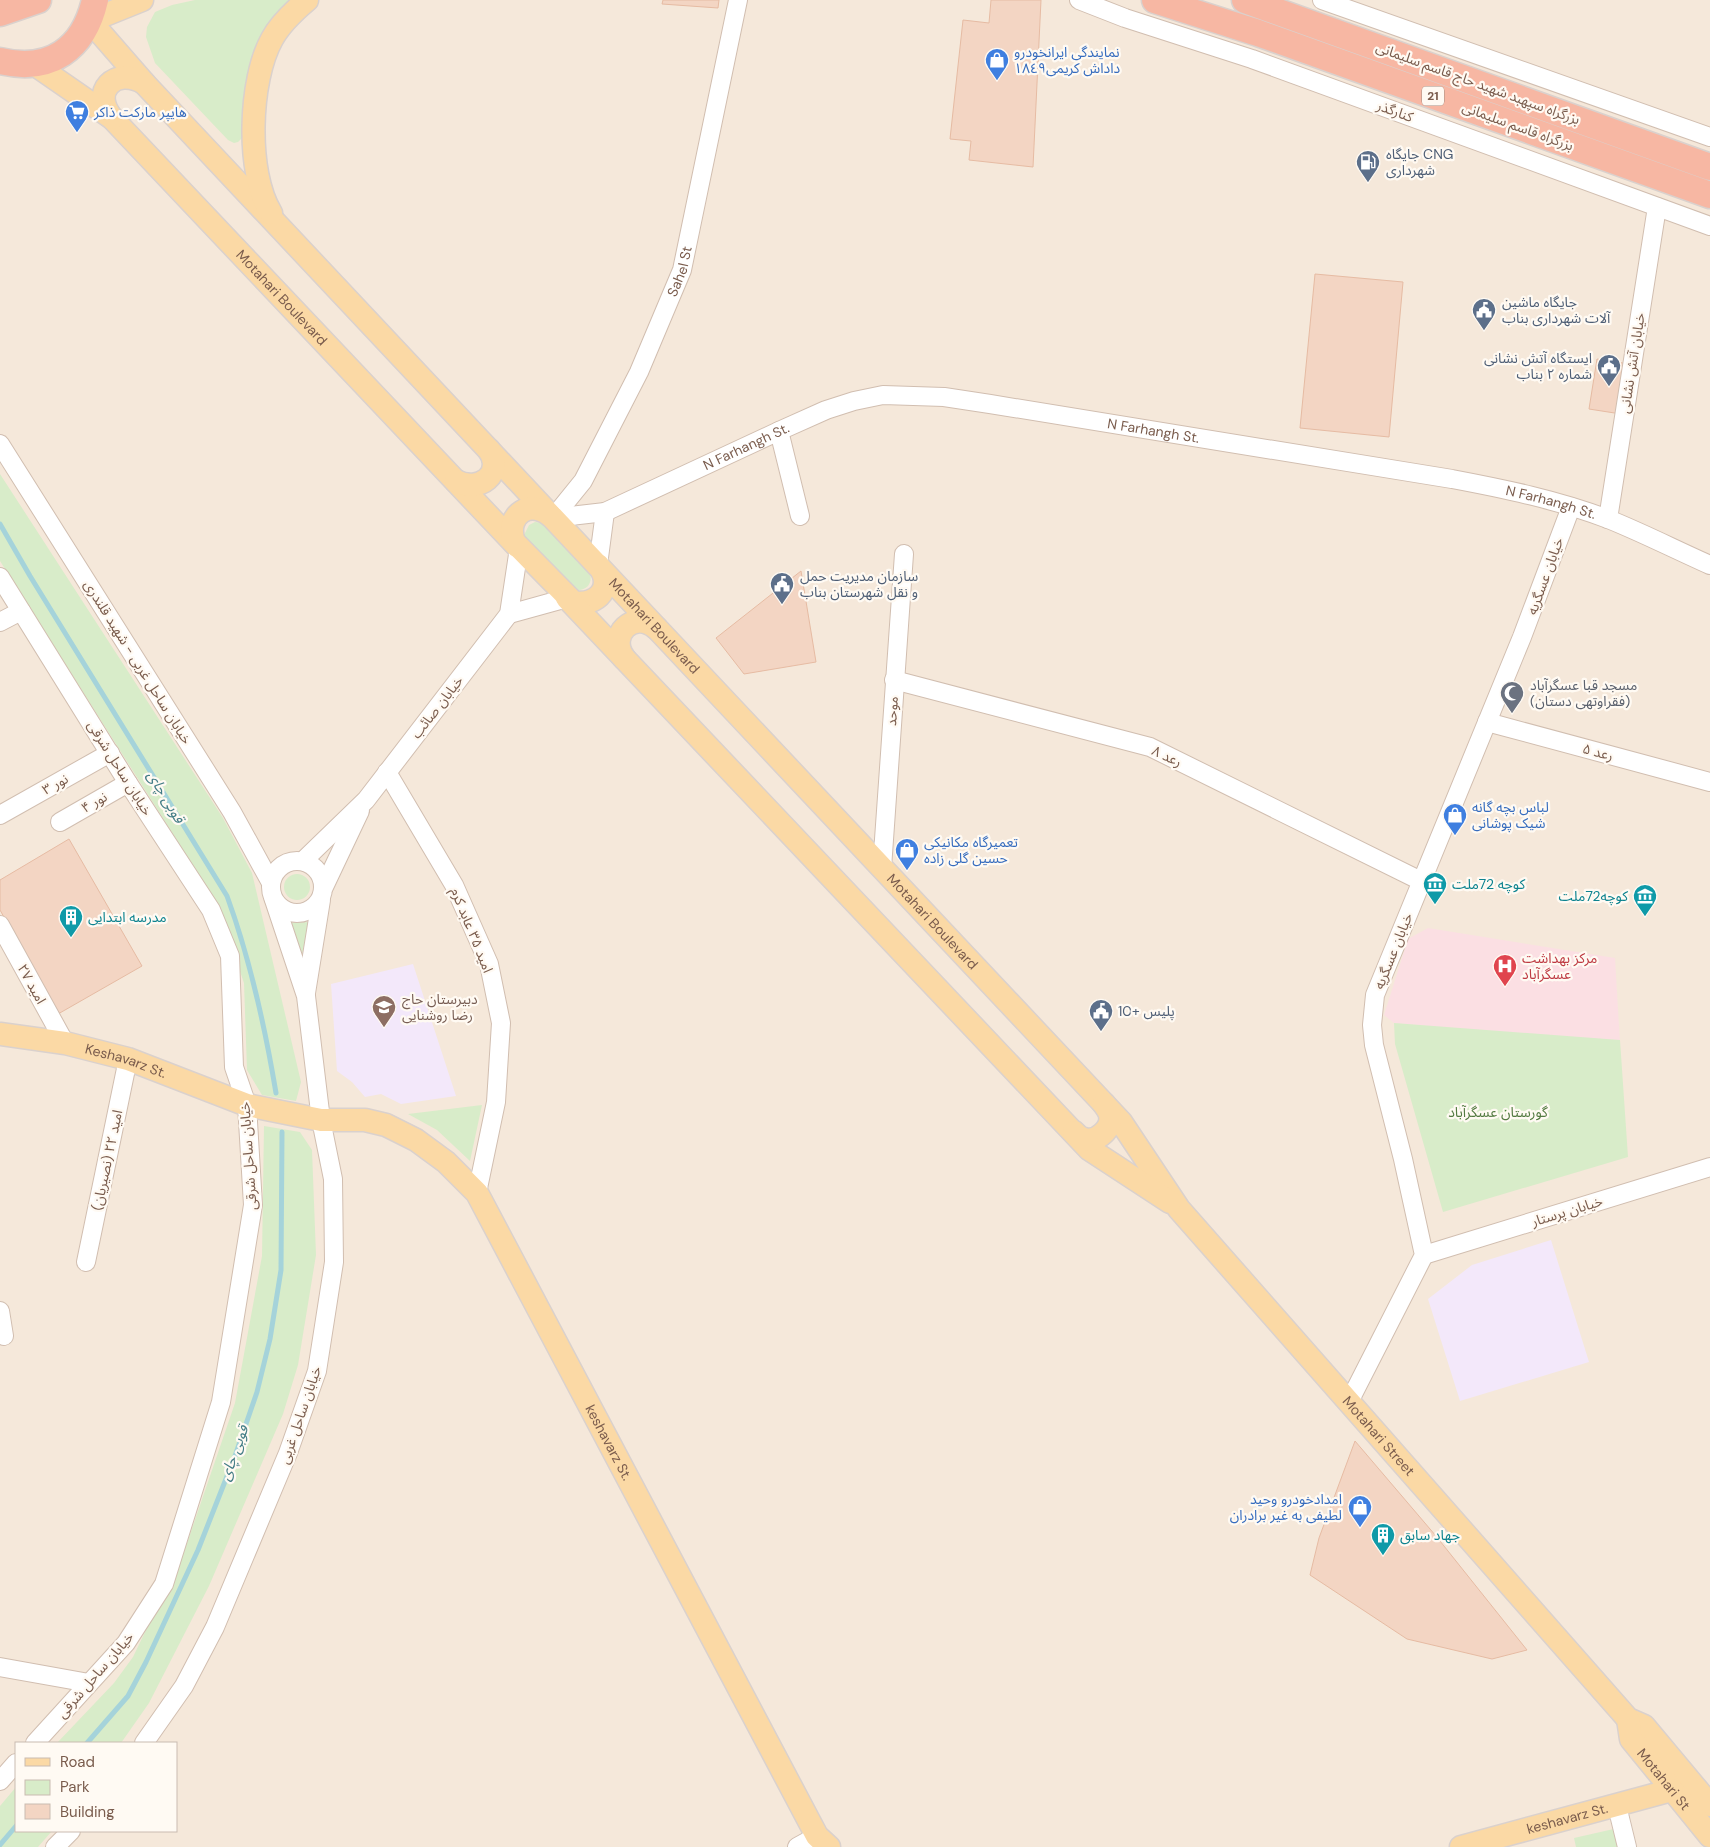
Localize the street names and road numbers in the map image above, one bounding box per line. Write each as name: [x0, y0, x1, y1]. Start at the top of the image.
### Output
street label: بزرگراه سپهبد شهید حاج قاسم سلیمانی: [1373, 38, 1583, 130]
road number: 21: [1422, 86, 1444, 105]
street label: کنارگذر: [1373, 96, 1416, 126]
street label: بزرگراه قاسم سلیمانی: [1459, 98, 1576, 156]
street label: Sahel St: [663, 244, 696, 299]
street label: Motahari Boulevard: [232, 246, 331, 349]
street label: خیابان آتش نشانی: [1615, 311, 1649, 415]
street label: N Farhangh St.: [1106, 414, 1201, 447]
street label: N Farhangh St.: [700, 419, 792, 474]
street label: N Farhangh St.: [1504, 481, 1599, 523]
street label: خیابان عسگریه: [1523, 535, 1567, 617]
street label: Motahari Boulevard: [605, 574, 704, 677]
street label: خیابان ساحل غربی - شهید قلندری: [80, 577, 196, 747]
street label: خیابان صائب: [407, 672, 467, 742]
street label: موحد: [882, 696, 902, 726]
street label: خیابان ساحل شرقی: [84, 717, 156, 819]
street label: رعد ۵: [1581, 739, 1615, 765]
street label: رعد ۸: [1149, 741, 1185, 771]
street label: نور ۳: [39, 769, 71, 798]
street label: نور ۴: [78, 787, 110, 817]
street label: Motahari Boulevard: [883, 870, 982, 973]
street label: امید ۳۵ عابد کرم: [445, 885, 497, 976]
street label: خیابان عسگریه: [1370, 910, 1416, 992]
street label: امید ۲۷: [14, 961, 50, 1007]
street label: Keshavarz St.: [83, 1039, 169, 1082]
street label: خیابان ساحل شرقی: [235, 1101, 261, 1211]
street label: امید ۲۲ (نصیریان): [88, 1108, 126, 1212]
street label: خیابان پرستار: [1528, 1192, 1605, 1232]
street label: خیابان ساحل غربی: [275, 1364, 325, 1466]
street label: Motahari Street: [1339, 1392, 1419, 1480]
street label: keshavarz St.: [581, 1401, 636, 1484]
street label: خیابان ساحل شرقی: [53, 1628, 137, 1722]
street label: Motahari St: [1633, 1745, 1694, 1814]
street label: keshavarz St.: [1525, 1799, 1610, 1838]

